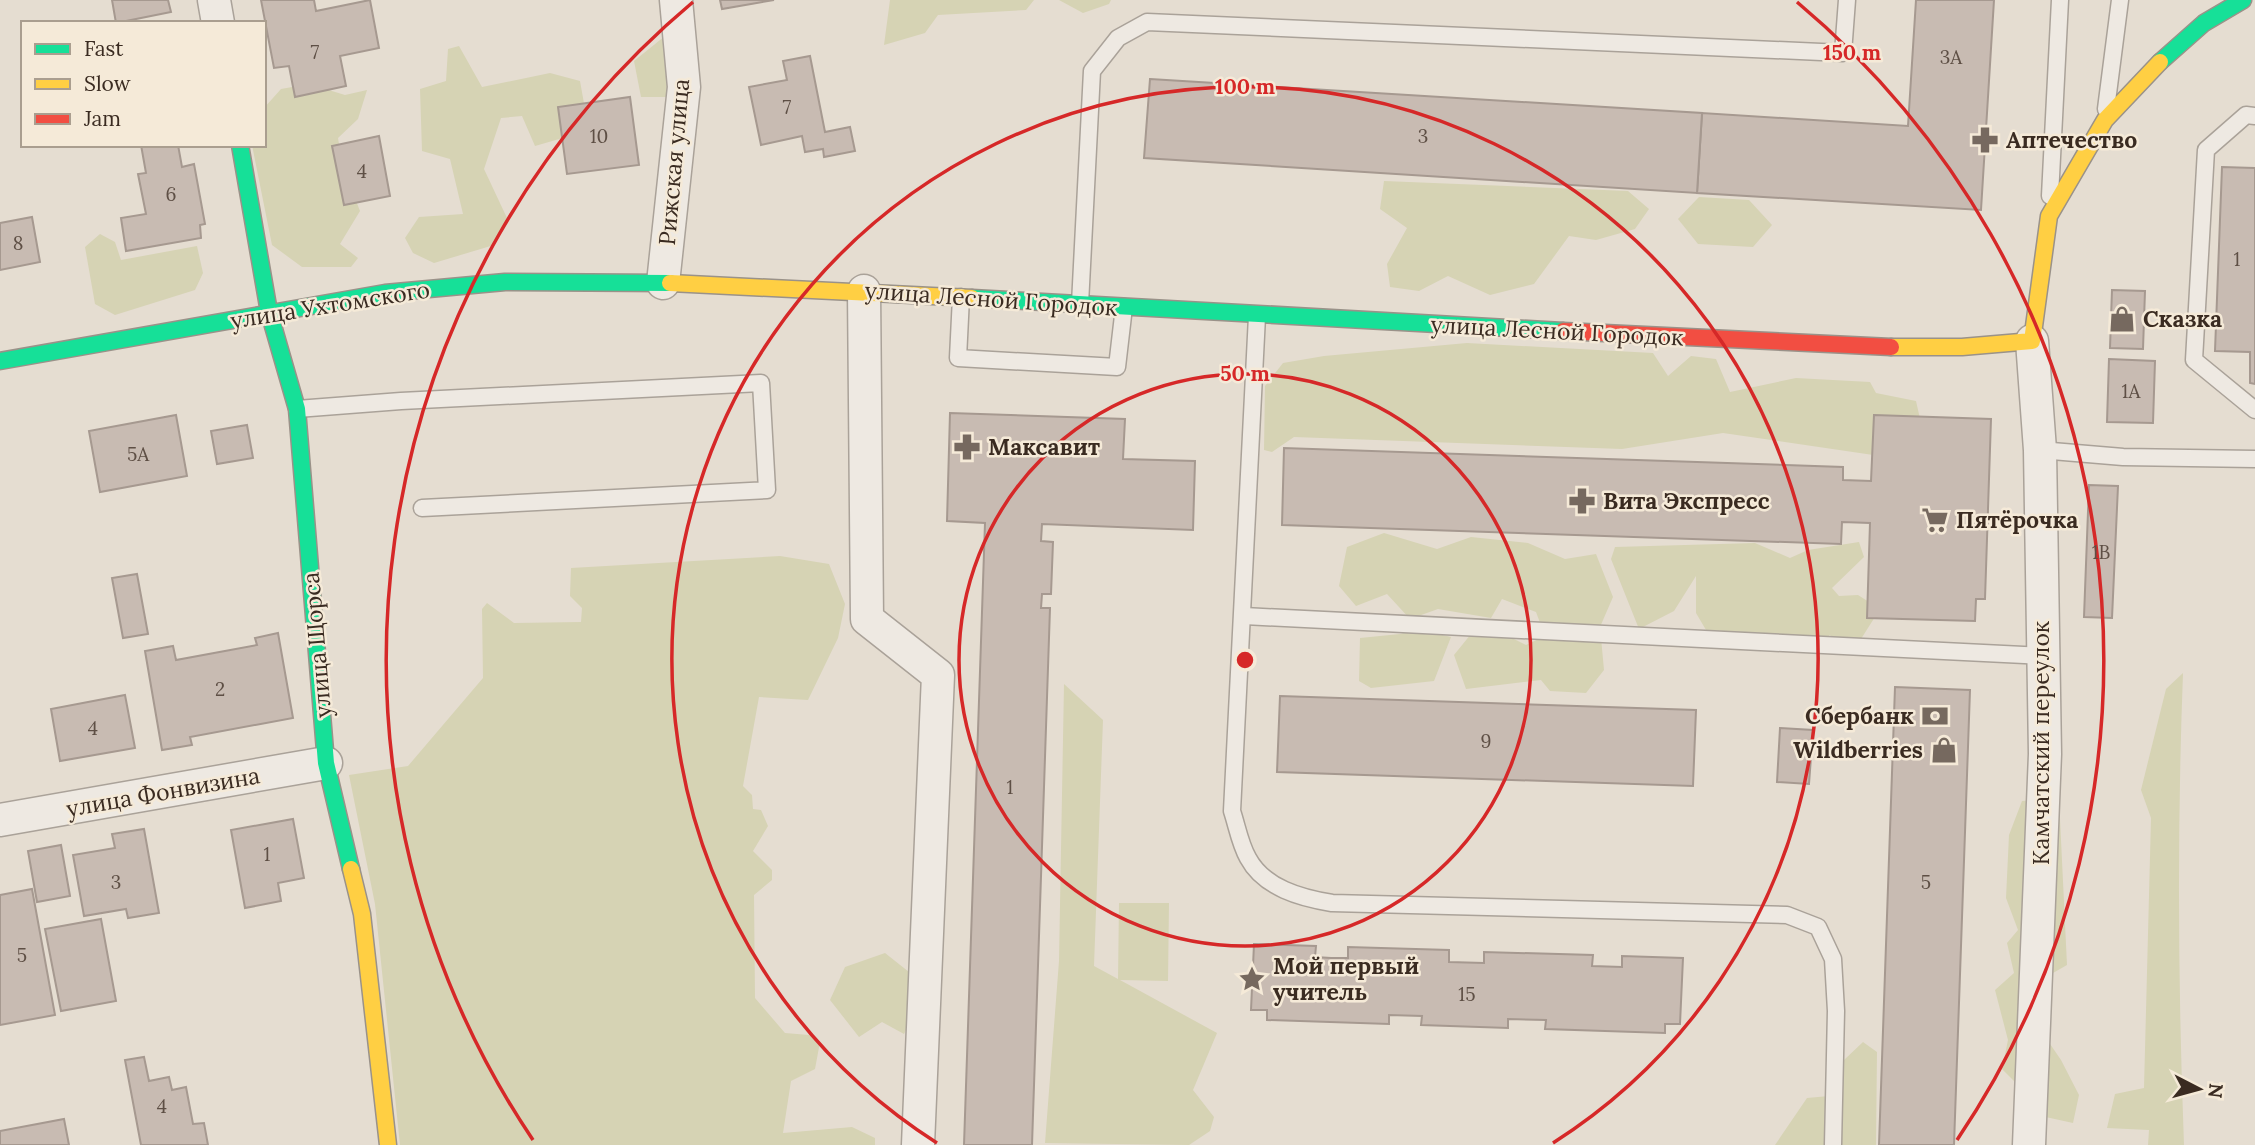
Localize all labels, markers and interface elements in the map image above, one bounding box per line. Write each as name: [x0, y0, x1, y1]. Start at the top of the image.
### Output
legend: [21, 21, 266, 147]
text: Fast: [84, 35, 124, 62]
text: 150 m: [1823, 39, 1881, 66]
house number: 7: [311, 40, 320, 64]
house number: 3А: [1940, 45, 1963, 69]
text: Slow: [84, 70, 131, 97]
text: 100 m: [1215, 73, 1275, 100]
street label: Рижская улица: [652, 77, 695, 247]
house number: 7: [783, 95, 792, 119]
text: Jam: [83, 105, 121, 132]
house number: 10: [590, 124, 608, 148]
house number: 3: [1418, 124, 1428, 148]
pharmacy icon: Аптечество: [1970, 125, 2000, 155]
place label: Аптечество: [2006, 125, 2137, 154]
house number: 4: [357, 159, 367, 183]
house number: 6: [166, 182, 177, 206]
house number: 8: [13, 231, 23, 255]
house number: 1: [2234, 247, 2241, 271]
street label: улица Ухтомского: [228, 274, 432, 335]
street label: улица Лесной Городок: [864, 275, 1119, 322]
shop icon: Сказка: [2107, 304, 2137, 334]
place label: Сказка: [2143, 304, 2222, 333]
street label: улица Лесной Городок: [1430, 309, 1685, 352]
text: 50 m: [1220, 360, 1270, 387]
house number: 1А: [2121, 379, 2142, 403]
pharmacy icon: Максавит: [952, 432, 982, 462]
place label: Максавит: [988, 432, 1100, 461]
house number: 5А: [127, 442, 150, 466]
pharmacy icon: Вита Экспресс: [1567, 486, 1597, 516]
place label: Вита Экспресс: [1603, 486, 1770, 515]
supermarket icon: Пятёрочка: [1920, 505, 1950, 535]
place label: Пятёрочка: [1956, 505, 2078, 534]
house number: 1В: [2092, 540, 2111, 564]
street label: улица Щорса: [296, 571, 337, 719]
street label: Камчатский переулок: [2026, 620, 2055, 865]
centre of rings: [1233, 648, 1257, 672]
house number: 2: [215, 677, 225, 701]
place label: Сбербанк: [1805, 701, 1914, 730]
bank icon: Сбербанк: [1920, 701, 1950, 731]
house number: 4: [88, 716, 98, 740]
house number: 9: [1481, 729, 1491, 753]
place label: Wildberries: [1793, 735, 1923, 764]
shop icon: Wildberries: [1929, 735, 1959, 765]
street label: улица Фонвизина: [64, 760, 262, 823]
house number: 1: [1007, 775, 1014, 799]
house number: 1: [264, 842, 271, 866]
house number: 3: [111, 870, 121, 894]
house number: 5: [1921, 870, 1931, 894]
house number: 5: [17, 943, 27, 967]
place label: Мой первый учитель: [1273, 951, 1419, 1006]
place icon: Мой первый учитель: [1237, 964, 1267, 994]
house number: 15: [1458, 982, 1476, 1006]
north arrow: [2164, 1054, 2234, 1124]
text: N: [2203, 1082, 2229, 1100]
house number: 4: [157, 1094, 167, 1118]

